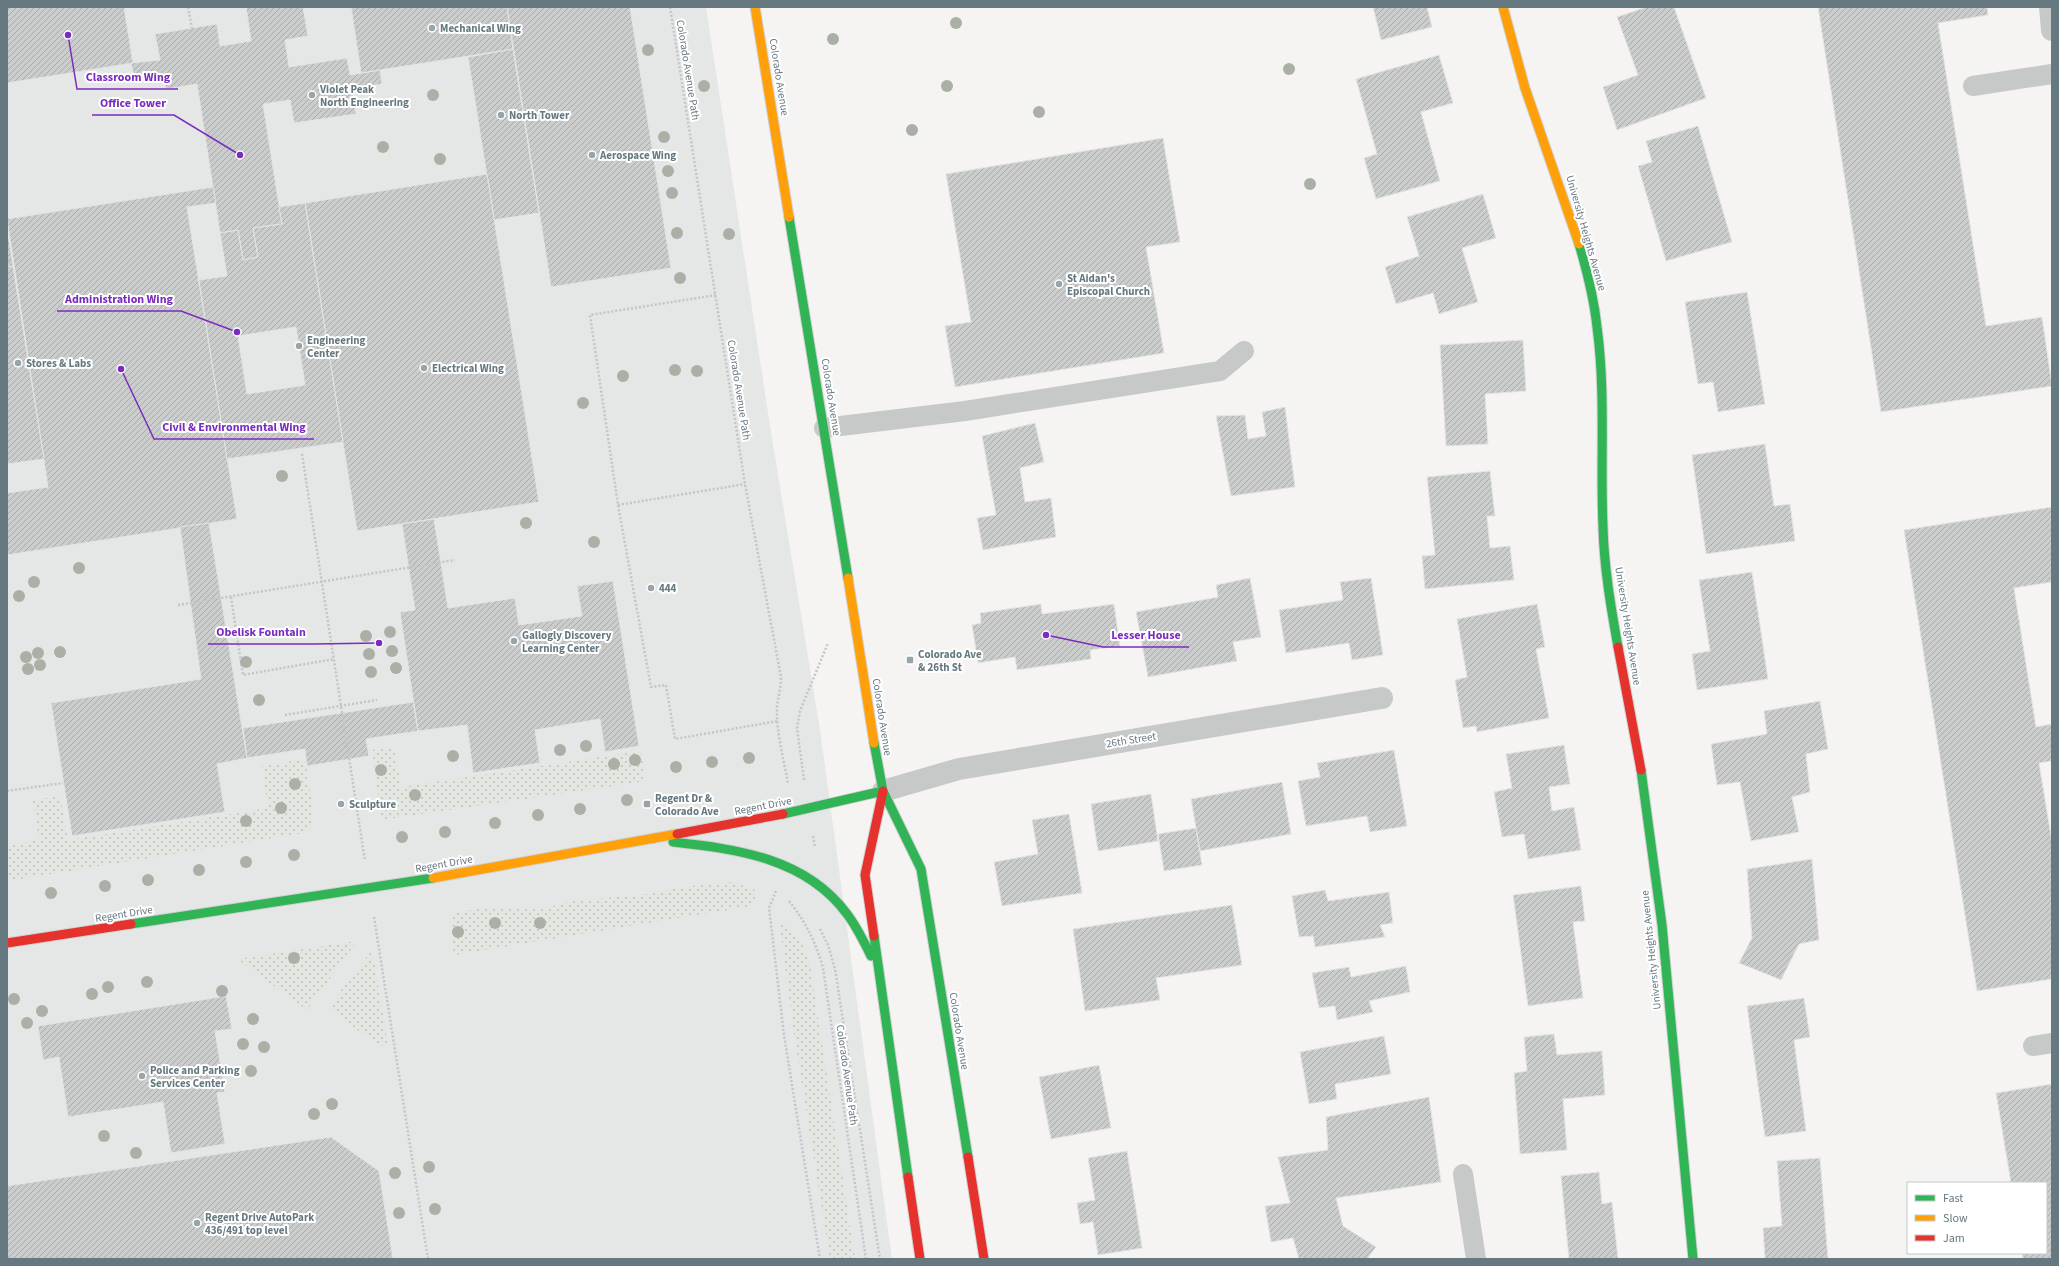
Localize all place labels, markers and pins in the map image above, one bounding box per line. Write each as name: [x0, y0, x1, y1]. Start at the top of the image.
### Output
place label: Mechanical Wing: [440, 21, 521, 36]
marker: Mechanical Wing: [427, 23, 437, 33]
callout: Classroom Wing: [77, 65, 178, 89]
place label: Violet Peak North Engineering: [319, 82, 409, 110]
marker: Violet Peak North Engineering: [307, 90, 317, 100]
callout: Office Tower: [92, 91, 174, 115]
place label: North Tower: [509, 108, 570, 123]
marker: North Tower: [496, 110, 506, 120]
place label: Aerospace Wing: [599, 148, 676, 163]
marker: Aerospace Wing: [587, 150, 597, 160]
place label: St Aidan's Episcopal Church: [1067, 271, 1150, 299]
marker: St Aidan's Episcopal Church: [1054, 279, 1064, 289]
callout: Administration Wing: [57, 287, 181, 311]
place label: Engineering Center: [307, 333, 366, 361]
marker: Engineering Center: [294, 341, 304, 351]
place label: Stores & Labs: [26, 356, 91, 371]
marker: Stores & Labs: [13, 358, 23, 368]
place label: Electrical Wing: [432, 361, 504, 376]
marker: Electrical Wing: [419, 363, 429, 373]
callout: Civil & Environmental Wing: [154, 415, 314, 439]
place label: 444: [659, 581, 677, 596]
marker: 444: [646, 583, 656, 593]
callout: Obelisk Fountain: [208, 620, 314, 644]
callout: Lesser House: [1103, 623, 1189, 647]
place label: Gallogly Discovery Learning Center: [522, 628, 612, 656]
marker: Gallogly Discovery Learning Center: [509, 636, 519, 646]
place label: Colorado Ave & 26th St: [918, 647, 982, 675]
marker: Colorado Ave & 26th St: [905, 655, 915, 665]
place label: Regent Dr & Colorado Ave: [655, 791, 719, 819]
place label: Sculpture: [349, 797, 396, 812]
marker: Sculpture: [336, 799, 346, 809]
marker: Regent Dr & Colorado Ave: [642, 799, 652, 809]
place label: Police and Parking Services Center: [150, 1063, 240, 1091]
marker: Police and Parking Services Center: [137, 1071, 147, 1081]
place label: Regent Drive AutoPark 436/491 top level: [205, 1210, 314, 1238]
marker: Regent Drive AutoPark 436/491 top level: [192, 1218, 202, 1228]

